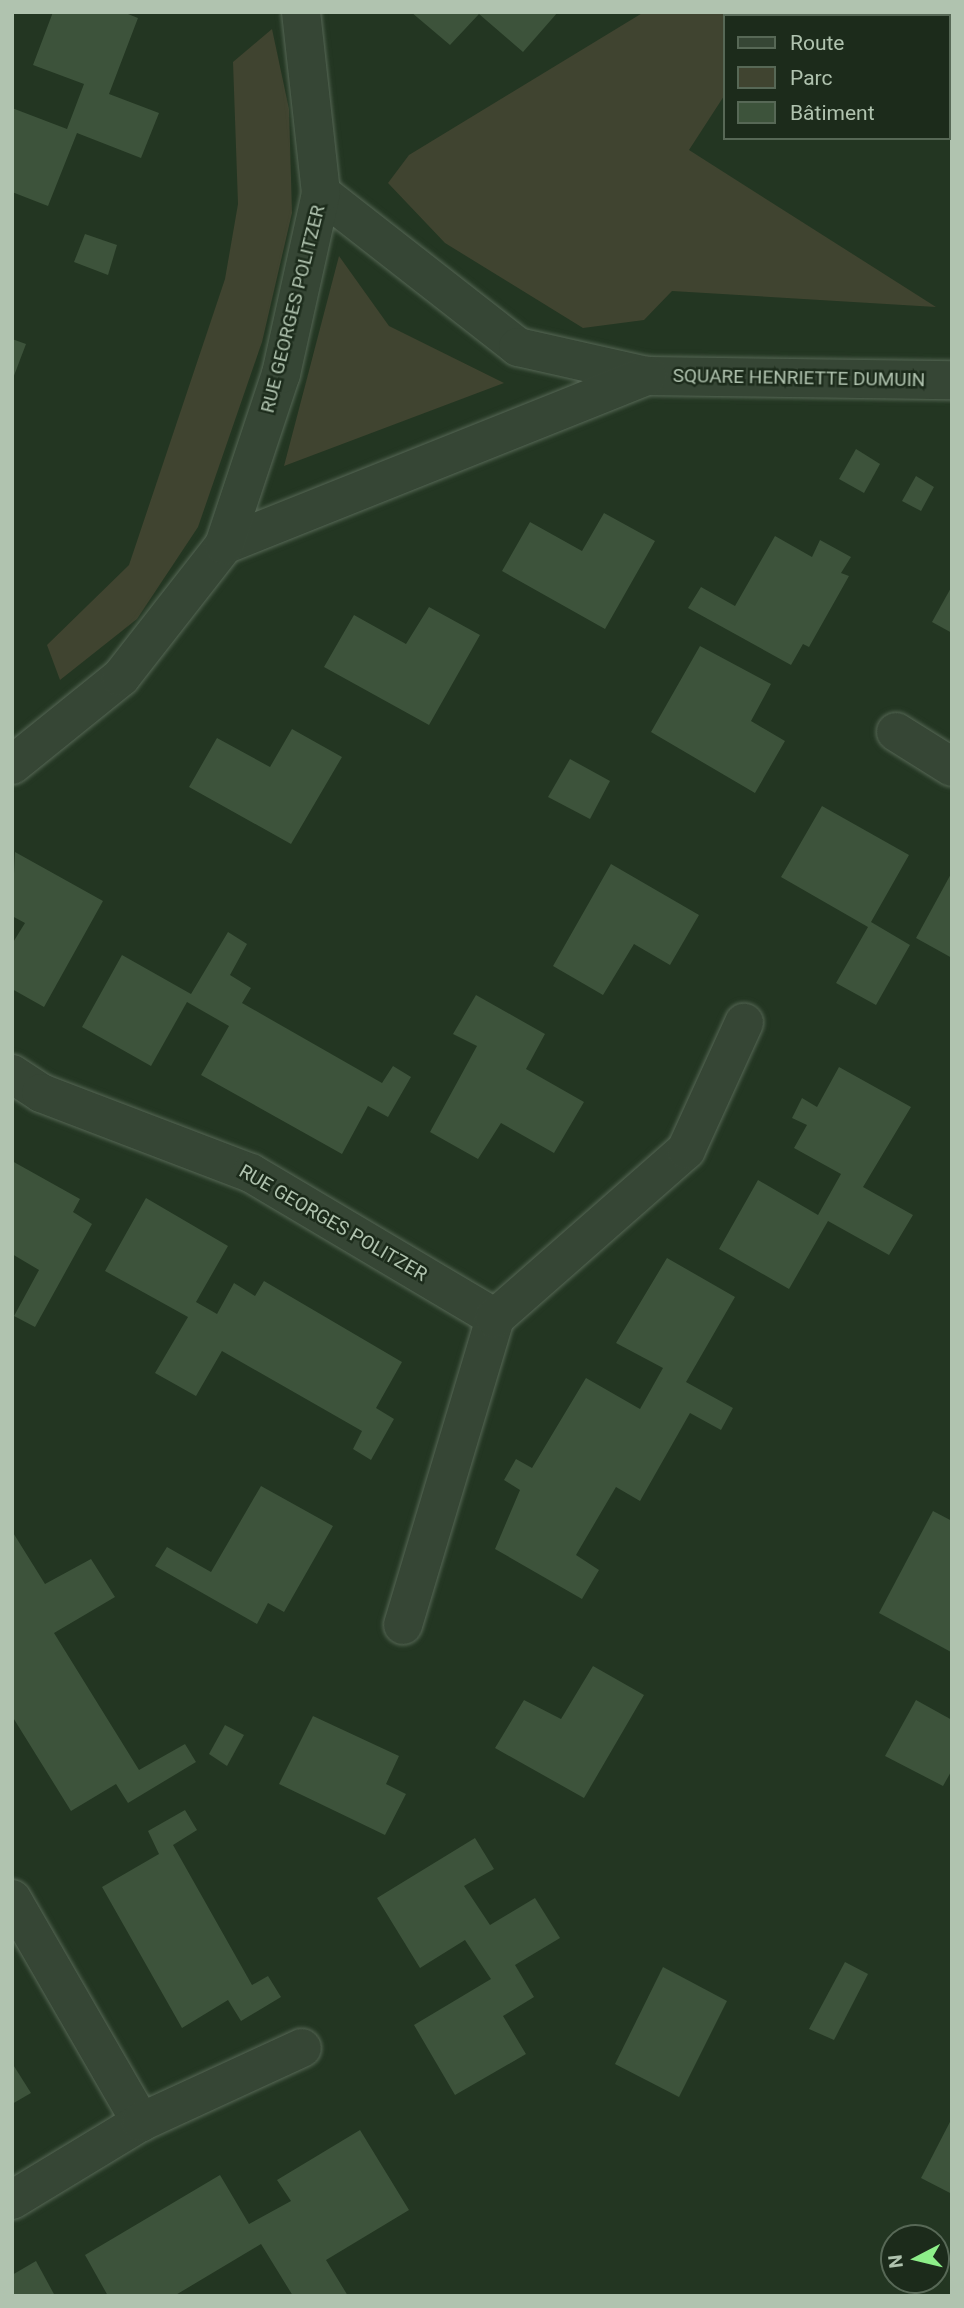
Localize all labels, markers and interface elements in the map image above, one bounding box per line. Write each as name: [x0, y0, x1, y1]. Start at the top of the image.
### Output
legend: [722, 14, 950, 140]
text: Route: [790, 31, 845, 55]
text: Parc: [790, 66, 832, 90]
text: Bâtiment: [790, 101, 875, 125]
street label: RUE GEORGES POLITZER: [256, 203, 330, 415]
street label: SQUARE HENRIETTE DUMUIN: [673, 364, 925, 392]
street label: RUE GEORGES POLITZER: [235, 1160, 431, 1286]
north arrow: [880, 2224, 950, 2294]
text: N: [883, 2253, 908, 2269]

